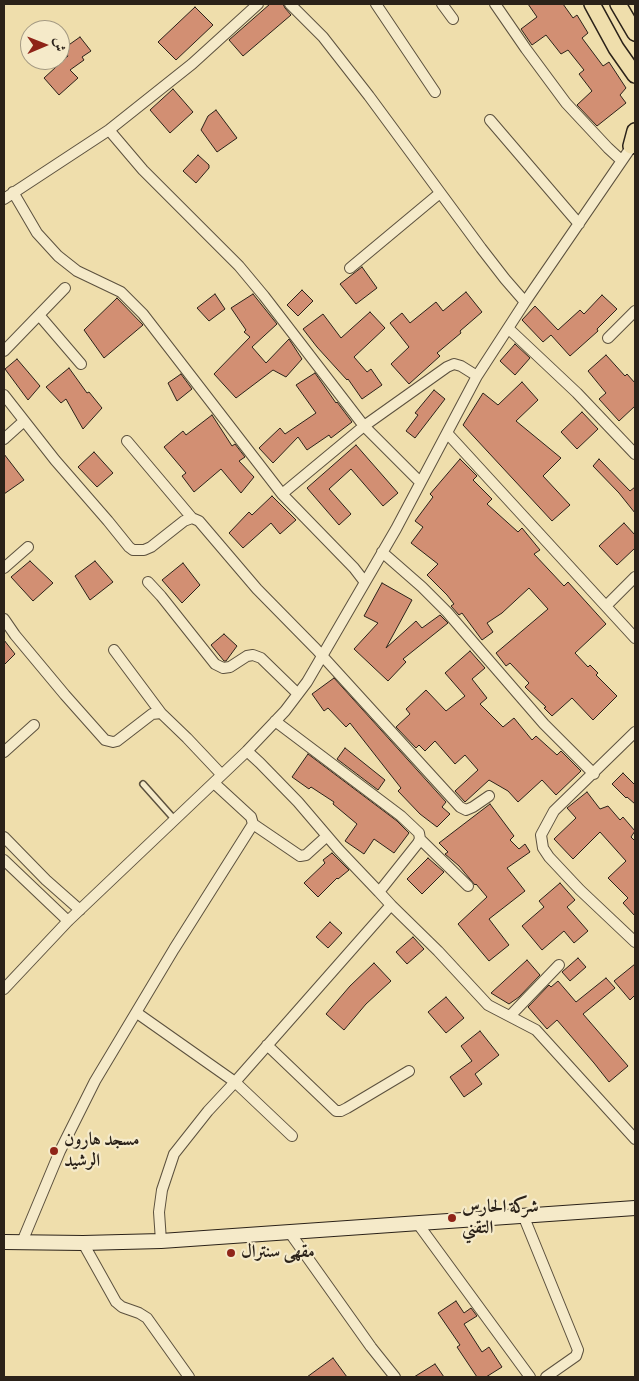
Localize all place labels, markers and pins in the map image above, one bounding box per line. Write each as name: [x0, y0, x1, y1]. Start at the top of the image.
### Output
place label: مسجد هارون الرشيد: [64, 1130, 139, 1172]
marker: مسجد هارون الرشيد: [48, 1145, 60, 1157]
place label: شركة الحارس التقني: [462, 1197, 539, 1240]
marker: شركة الحارس التقني: [446, 1212, 458, 1224]
place label: مقهى سنترال: [241, 1242, 315, 1264]
marker: مقهى سنترال: [225, 1247, 237, 1259]

